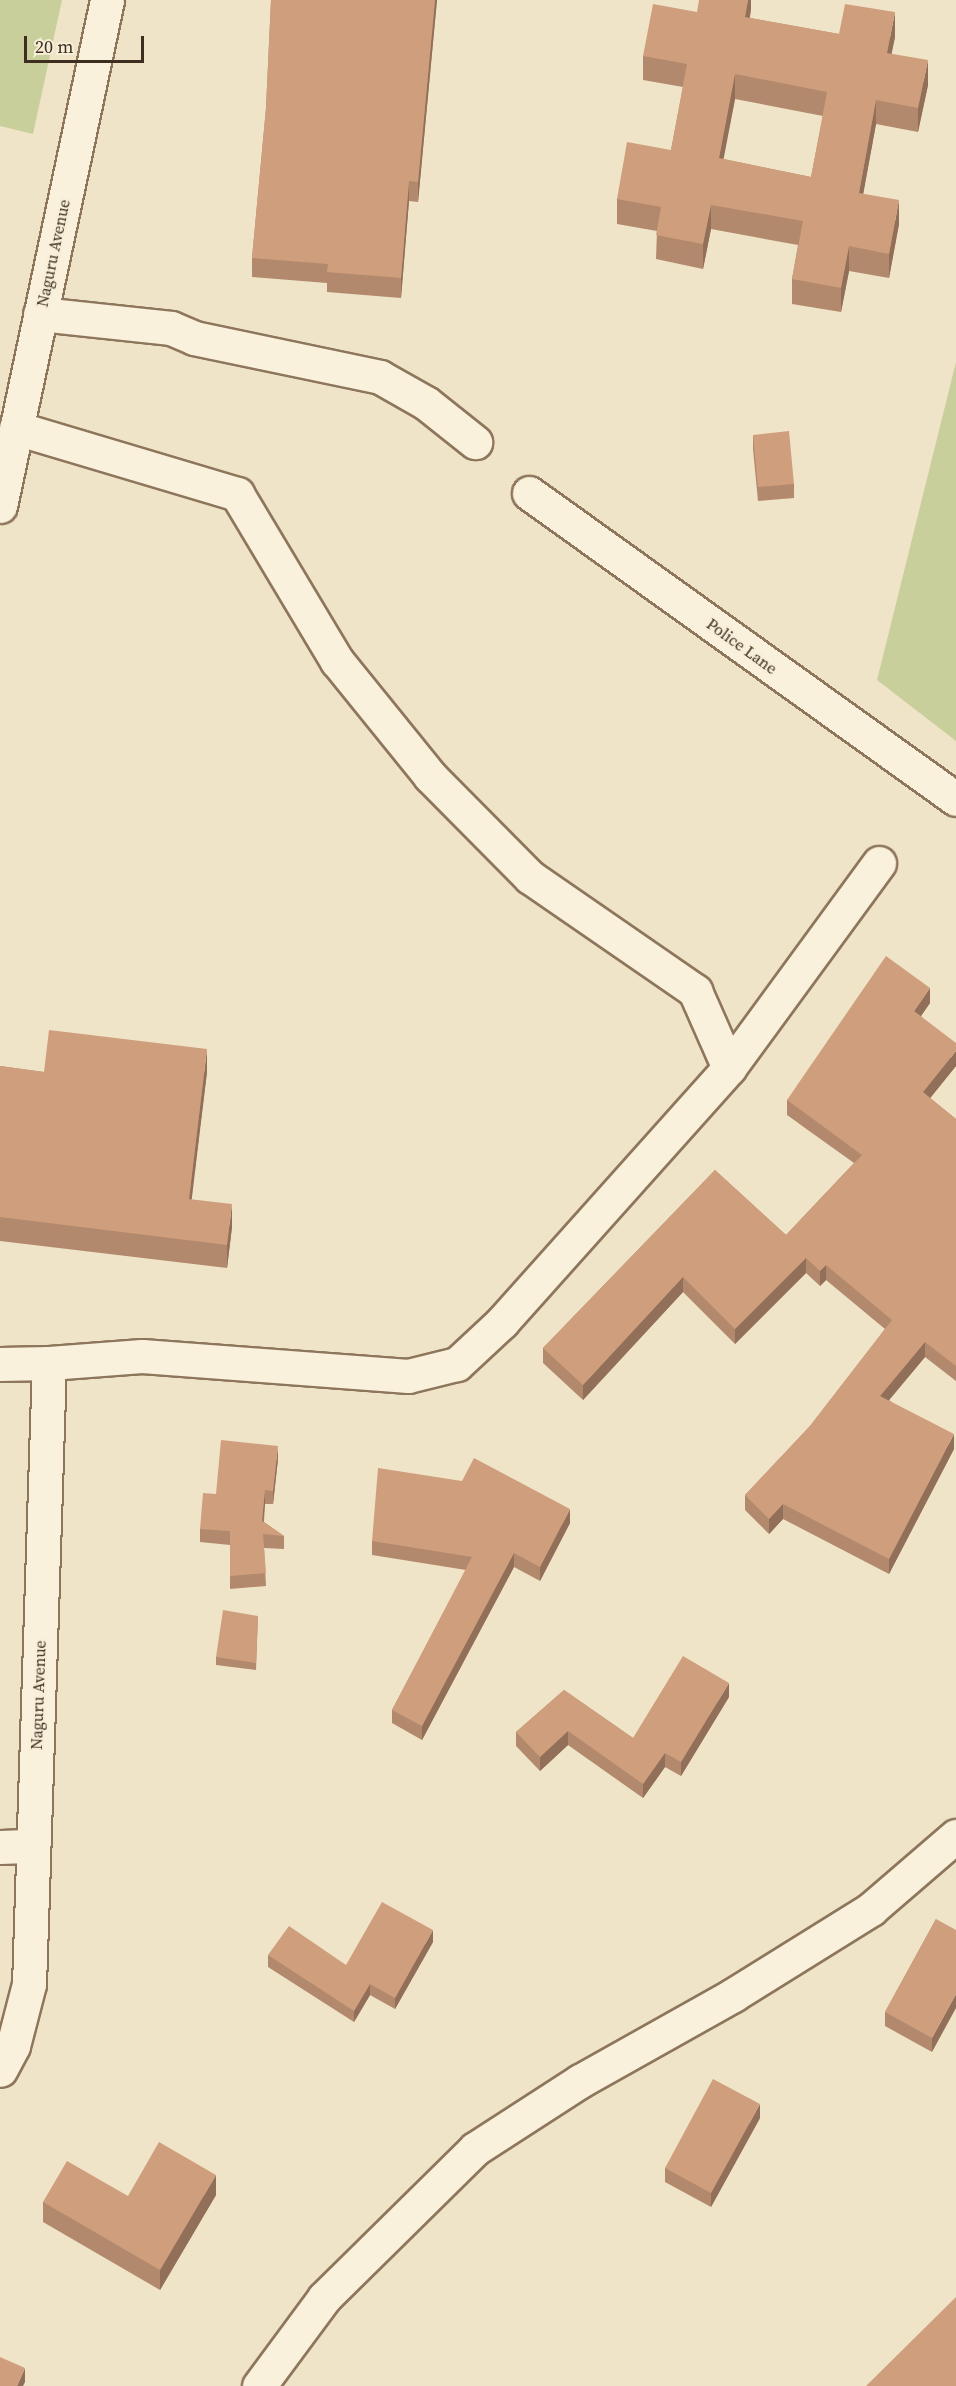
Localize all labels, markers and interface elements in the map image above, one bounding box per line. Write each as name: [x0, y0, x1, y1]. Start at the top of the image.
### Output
scale bar: [27, 24, 147, 62]
text: 20 m: [35, 34, 73, 59]
street label: Naguru Avenue: [32, 197, 74, 309]
street label: Police Lane: [703, 614, 781, 678]
street label: Naguru Avenue: [26, 1640, 50, 1750]

